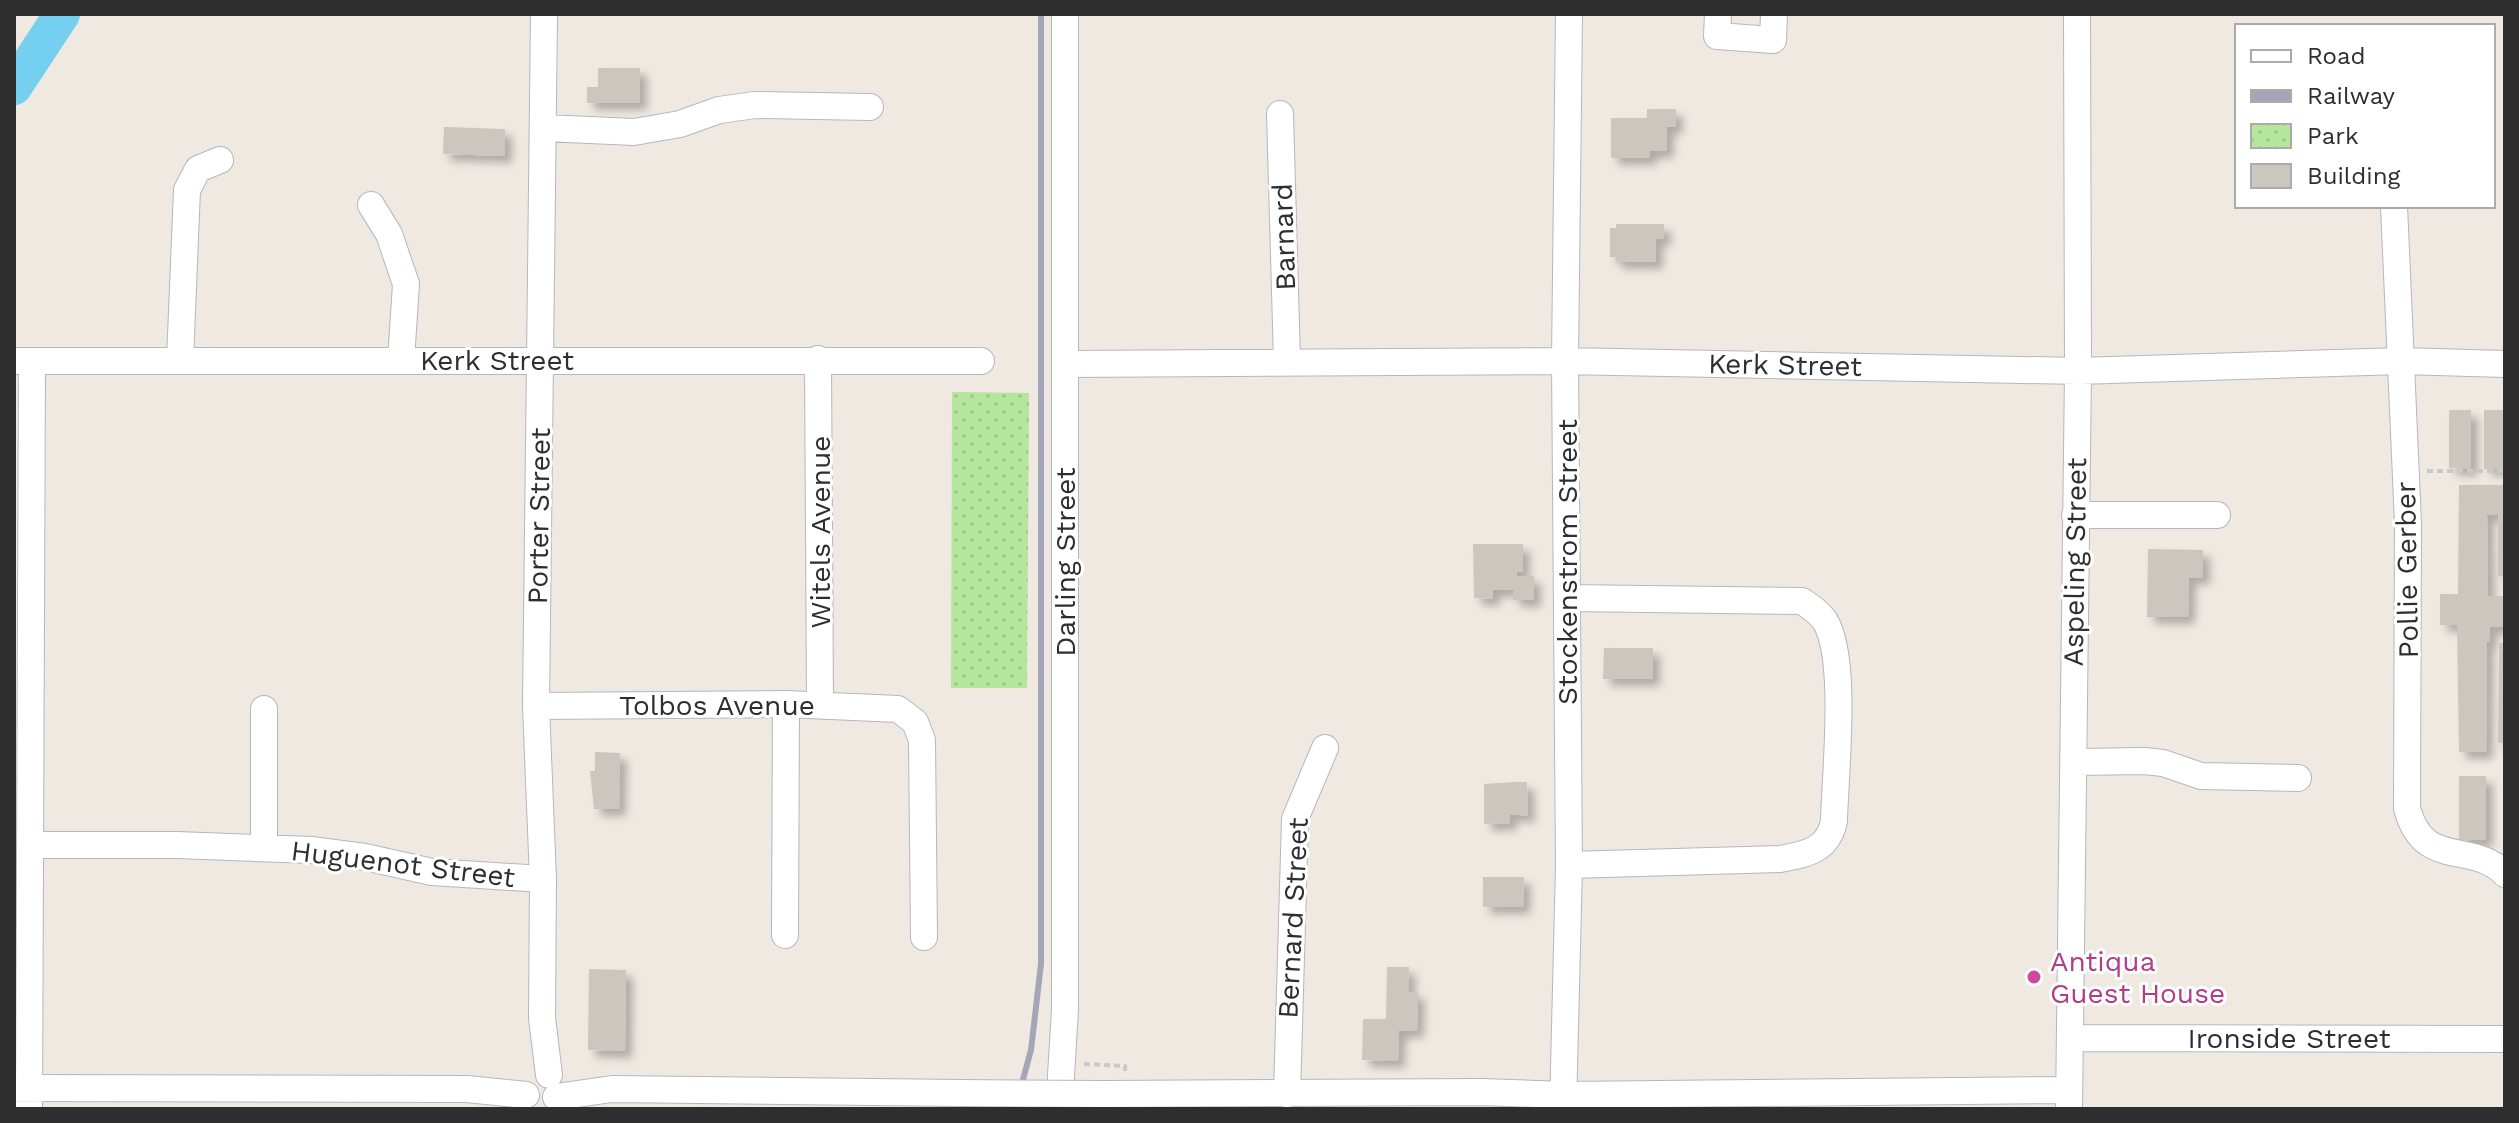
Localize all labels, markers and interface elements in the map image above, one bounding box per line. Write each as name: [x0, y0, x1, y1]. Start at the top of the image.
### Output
legend: [2235, 24, 2495, 208]
text: Road: [2307, 42, 2366, 70]
text: Railway: [2307, 82, 2396, 110]
text: Park: [2307, 122, 2359, 150]
text: Building: [2307, 162, 2400, 190]
street label: Barnard: [1266, 183, 1302, 291]
street label: Kerk Street: [420, 344, 574, 377]
street label: Kerk Street: [1708, 347, 1862, 383]
street label: Stockenstrom Street: [1551, 419, 1584, 705]
street label: Porter Street: [521, 427, 557, 605]
street label: Witels Avenue: [804, 435, 837, 629]
street label: Aspeling Street: [2057, 457, 2093, 667]
street label: Darling Street: [1049, 467, 1082, 657]
street label: Pollie Gerber: [2389, 481, 2425, 659]
street label: Tolbos Avenue: [619, 689, 815, 722]
street label: Bernard Street: [1271, 816, 1315, 1019]
street label: Huguenot Street: [289, 834, 517, 894]
place label: Antiqua Guest House: [2050, 945, 2225, 1010]
marker: Antiqua Guest House: [2025, 968, 2043, 986]
street label: Ironside Street: [2187, 1022, 2391, 1055]

